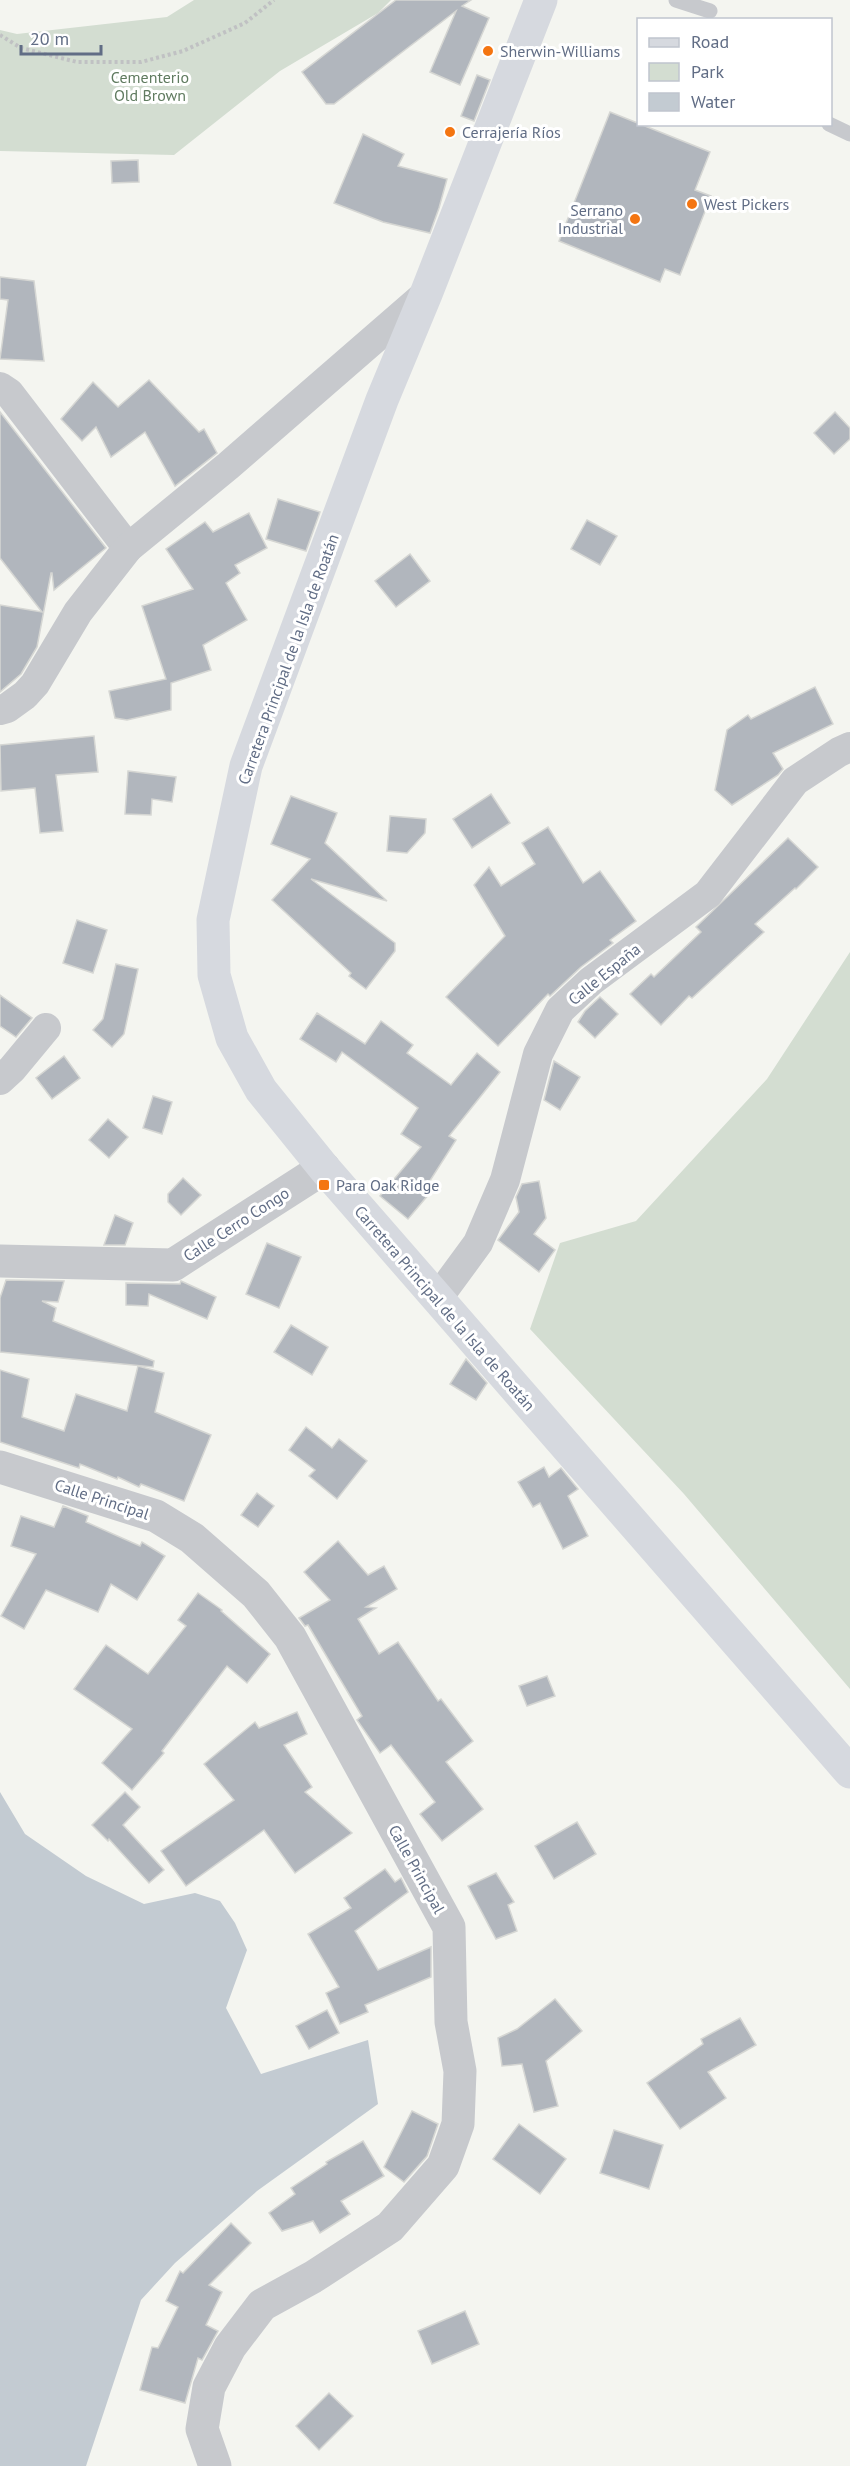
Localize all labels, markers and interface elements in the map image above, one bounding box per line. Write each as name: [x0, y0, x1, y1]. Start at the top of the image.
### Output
scale bar: [21, 18, 100, 56]
legend: [637, 18, 832, 126]
text: 20 m: [30, 27, 69, 50]
text: Road: [691, 30, 729, 53]
place label: Sherwin-Williams: [500, 41, 620, 61]
marker: Sherwin-Williams: [481, 44, 495, 58]
text: Park: [691, 60, 724, 83]
park label: Cementerio Old Brown: [111, 67, 189, 105]
text: Water: [691, 90, 735, 113]
place label: Cerrajería Ríos: [462, 122, 561, 142]
marker: Cerrajería Ríos: [443, 125, 457, 139]
place label: West Pickers: [704, 194, 790, 214]
marker: West Pickers: [685, 197, 699, 211]
place label: Serrano Industrial: [558, 200, 623, 238]
marker: Serrano Industrial: [628, 212, 642, 226]
street label: Carretera Principal de la Isla de Roatán: [233, 531, 343, 787]
street label: Calle España: [564, 939, 644, 1009]
place label: Para Oak Ridge: [336, 1175, 439, 1195]
marker: Para Oak Ridge: [317, 1178, 331, 1192]
street label: Calle Cerro Congo: [179, 1182, 293, 1266]
street label: Carretera Principal de la Isla de Roatán: [350, 1201, 540, 1415]
street label: Calle Principal: [52, 1474, 152, 1524]
street label: Calle Principal: [384, 1821, 450, 1917]

